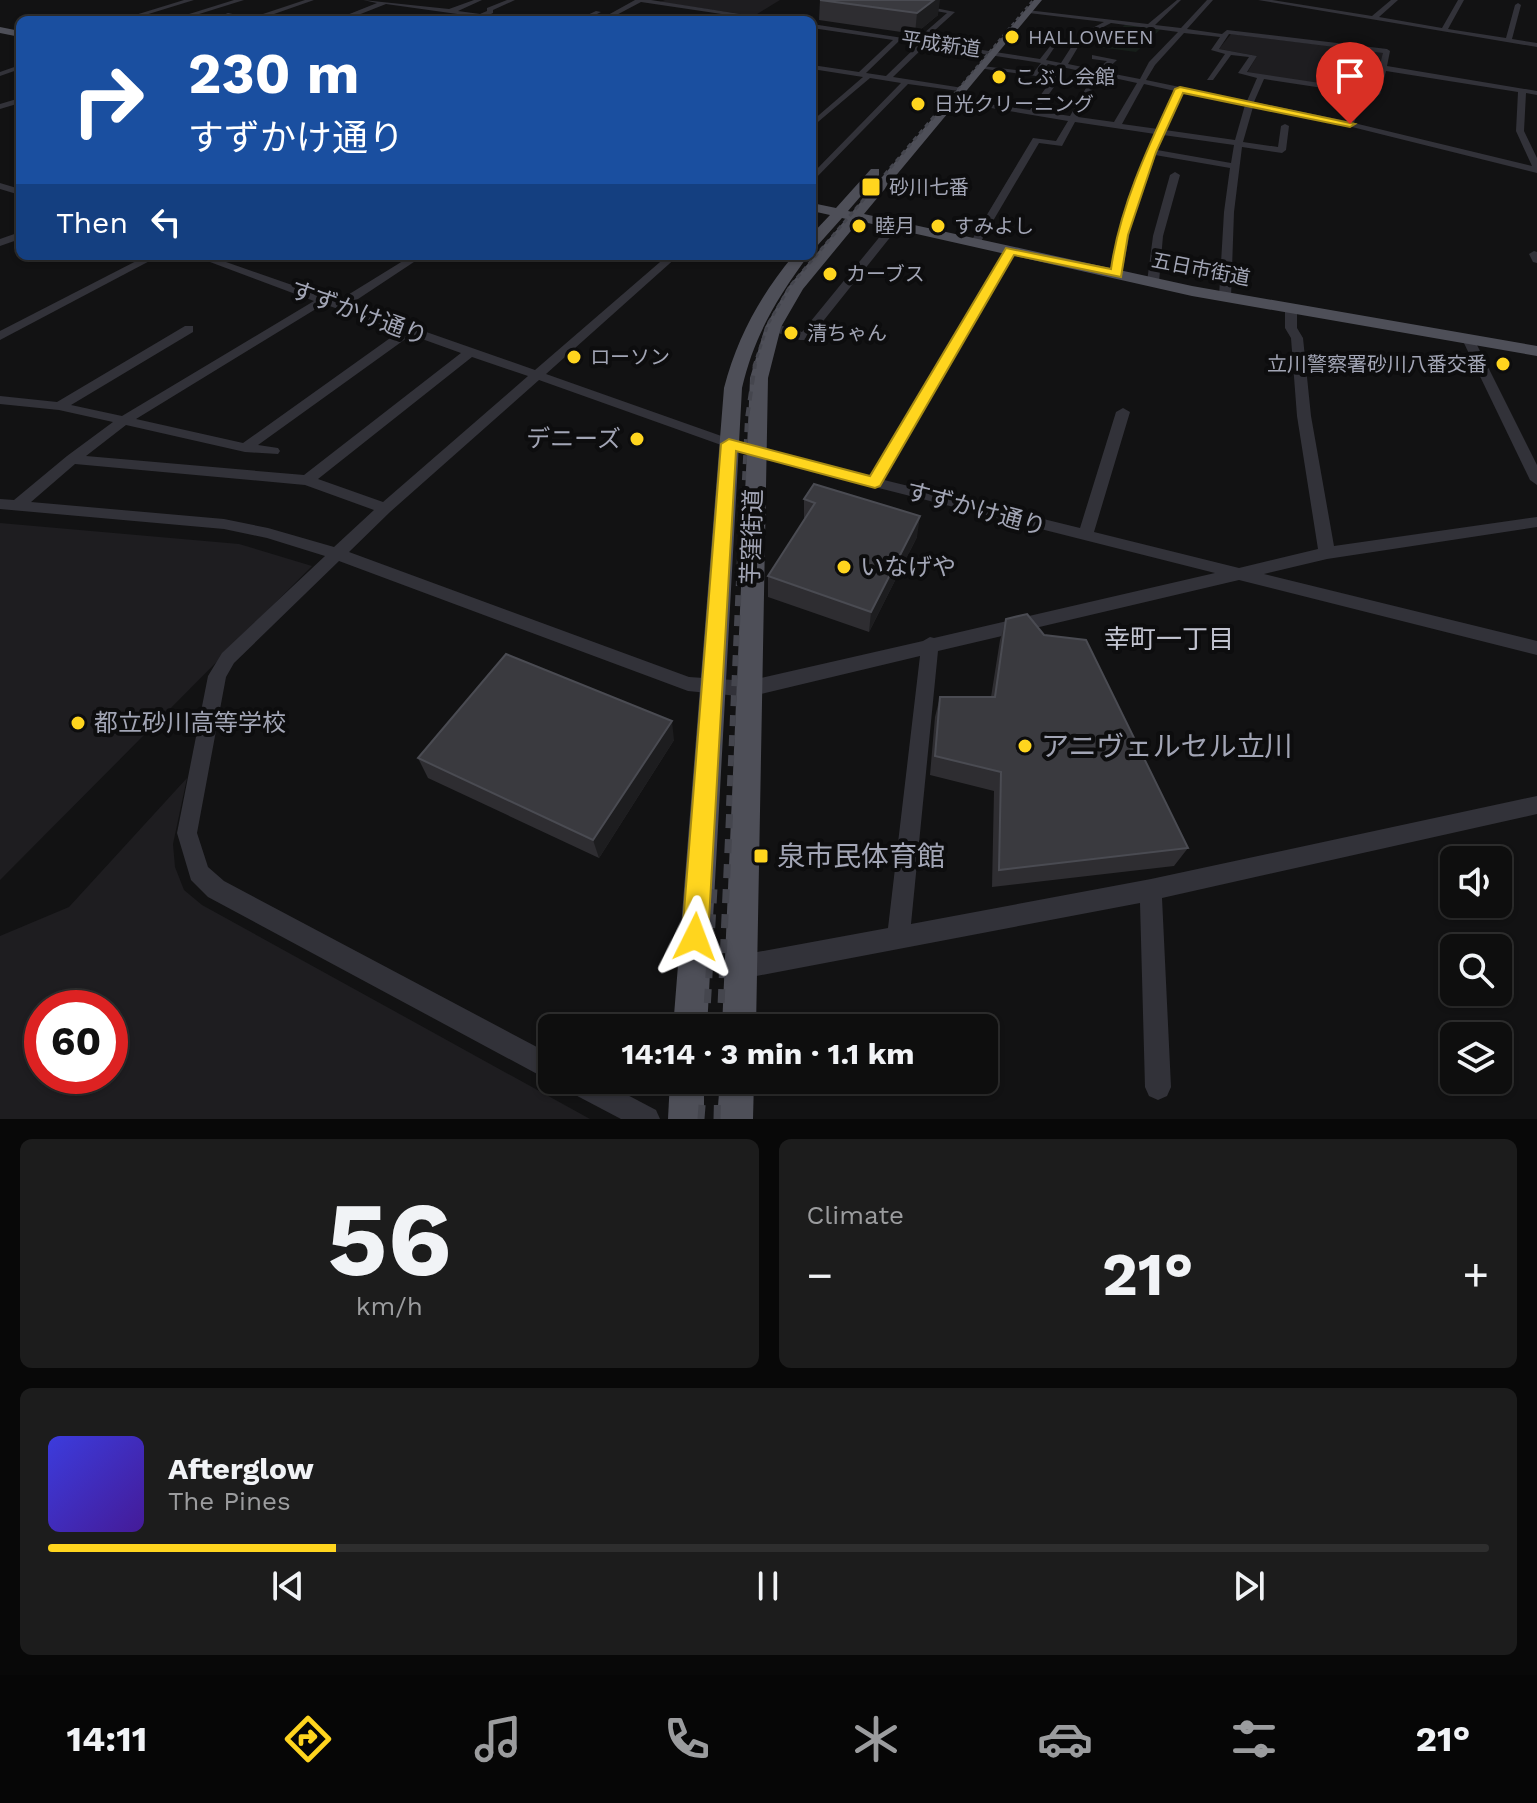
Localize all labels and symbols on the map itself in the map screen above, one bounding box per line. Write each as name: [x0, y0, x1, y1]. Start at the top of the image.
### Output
place label: HALLOWEEN: [1028, 25, 1154, 49]
street label: 平成新道: [900, 27, 982, 61]
marker: HALLOWEEN: [1003, 28, 1021, 46]
pin: [1316, 42, 1384, 124]
place label: こぶし会館: [1015, 65, 1115, 89]
marker: こぶし会館: [990, 68, 1008, 86]
place label: 日光クリーニング: [934, 92, 1094, 116]
marker: 日光クリーニング: [909, 95, 927, 113]
place label: 砂川七番: [889, 175, 969, 199]
marker: 砂川七番: [860, 176, 882, 198]
place label: 睦月: [875, 214, 915, 238]
place label: すみよし: [954, 214, 1034, 238]
marker: 睦月: [850, 217, 868, 235]
marker: すみよし: [929, 217, 947, 235]
street label: 五日市街道: [1150, 248, 1252, 290]
place label: カーブス: [846, 262, 925, 286]
marker: カーブス: [821, 265, 839, 283]
street label: すずかけ通り: [287, 275, 431, 351]
place label: 清ちゃん: [807, 321, 887, 345]
marker: 清ちゃん: [782, 324, 800, 342]
place label: ローソン: [590, 345, 670, 369]
marker: ローソン: [565, 348, 583, 366]
place label: 立川警察署砂川八番交番: [1267, 352, 1487, 376]
marker: 立川警察署砂川八番交番: [1494, 355, 1512, 373]
place label: デニーズ: [526, 425, 621, 453]
marker: デニーズ: [628, 430, 646, 448]
street label: すずかけ通り: [903, 477, 1049, 541]
street label: 芋窪街道: [736, 489, 768, 585]
place label: いなげや: [860, 553, 956, 581]
marker: いなげや: [835, 558, 853, 576]
district label: 幸町一丁目: [1104, 624, 1234, 654]
place label: 都立砂川高等学校: [94, 709, 286, 737]
marker: 都立砂川高等学校: [69, 714, 87, 732]
place label: アニヴェルセル立川: [1041, 730, 1292, 763]
marker: アニヴェルセル立川: [1016, 737, 1034, 755]
place label: 泉市民体育館: [777, 840, 945, 873]
marker: 泉市民体育館: [752, 847, 770, 865]
position arrow: [653, 895, 737, 979]
speed limit sign: 60: [24, 990, 128, 1094]

